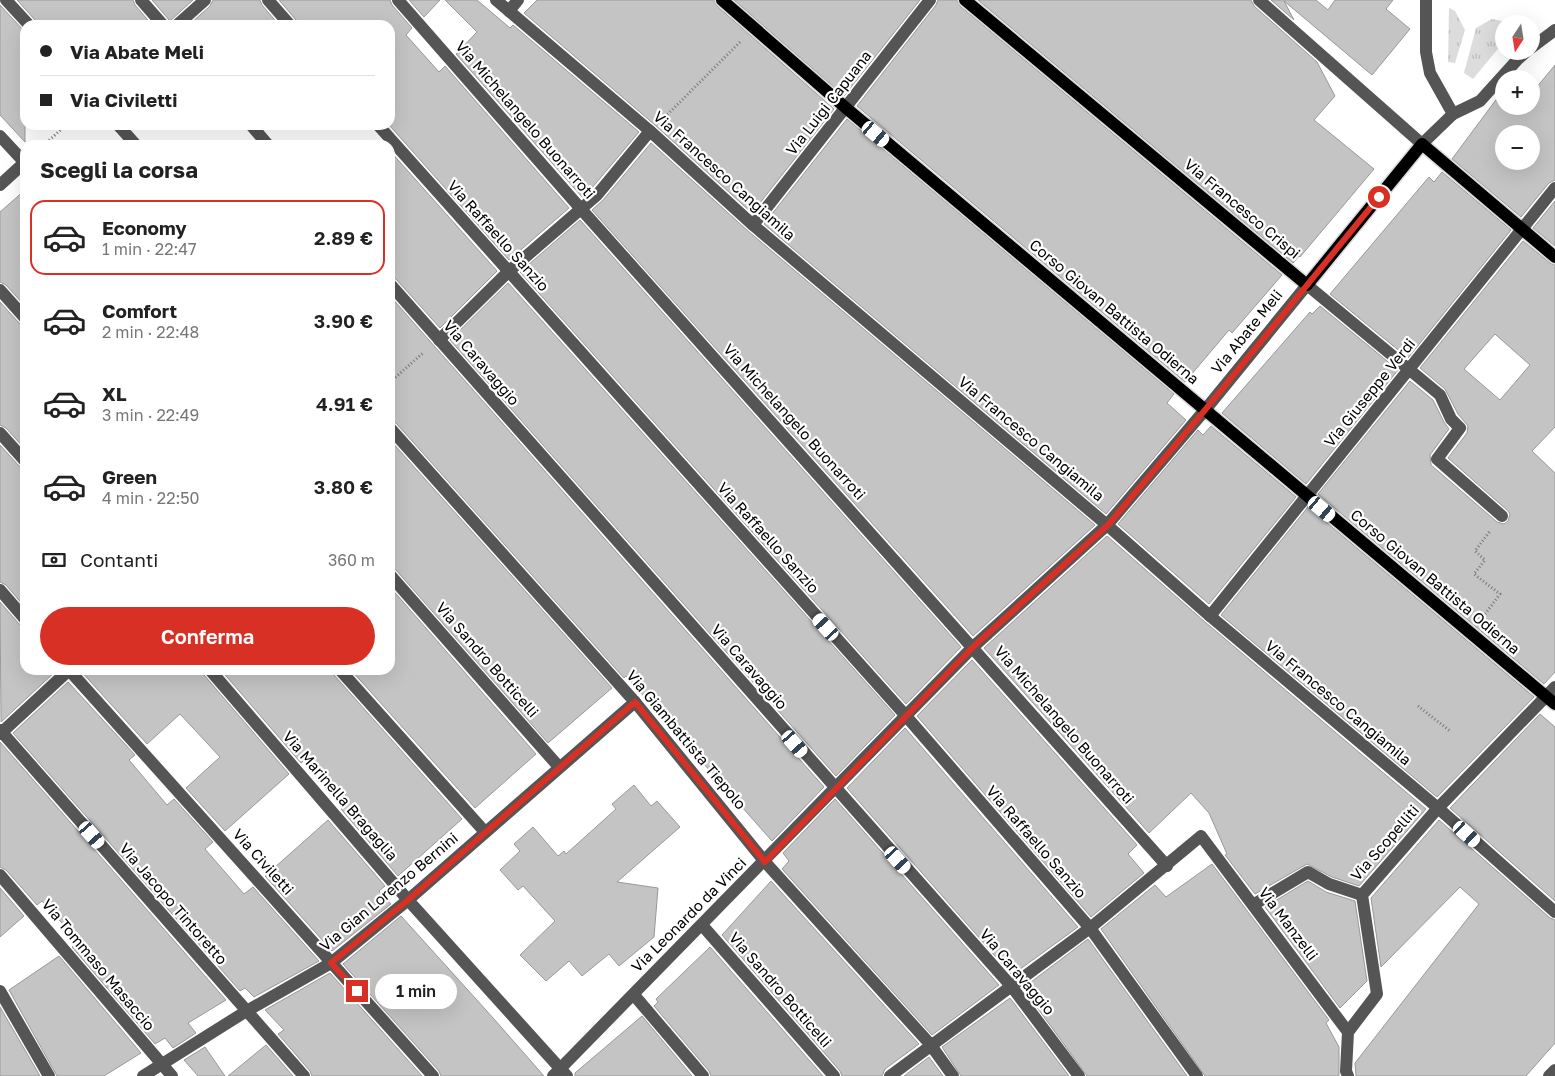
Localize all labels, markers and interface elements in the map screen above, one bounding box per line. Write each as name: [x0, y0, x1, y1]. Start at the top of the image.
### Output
north arrow: [1495, 15, 1540, 60]
map controls: [1495, 15, 1540, 170]
street label: Via Michelangelo Buonarroti: [452, 37, 599, 202]
text: Via Abate Meli: [70, 40, 204, 63]
street label: Via Luigi Capuana: [782, 46, 875, 158]
button: +: [1495, 70, 1540, 115]
text: Via Civiletti: [70, 88, 177, 111]
street label: Via Francesco Cangiamila: [650, 107, 799, 244]
car: [859, 119, 892, 149]
button: −: [1495, 125, 1540, 170]
street label: Via Francesco Crispi: [1181, 155, 1304, 262]
text: Scegli la corsa: [40, 156, 198, 183]
street label: Via Raffaello Sanzio: [444, 176, 553, 294]
route start: [1368, 186, 1390, 208]
icon: car: [42, 215, 87, 260]
text: Economy: [102, 216, 187, 239]
text: 2.89 €: [314, 226, 373, 249]
street label: Corso Giovan Battista Odierna: [1026, 235, 1203, 387]
text: 1 min · 22:47: [102, 239, 196, 259]
street label: Via Abate Meli: [1207, 286, 1286, 377]
icon: car: [42, 298, 87, 343]
text: Comfort: [102, 299, 177, 322]
text: 3.90 €: [314, 309, 373, 332]
street label: Via Caravaggio: [440, 316, 524, 409]
text: 2 min · 22:48: [102, 322, 199, 342]
street label: Via Giuseppe Verdi: [1320, 335, 1418, 450]
street label: Via Michelangelo Buonarroti: [720, 340, 870, 503]
street label: Via Francesco Cangiamila: [955, 372, 1108, 504]
icon: car: [42, 381, 87, 426]
text: XL: [102, 382, 127, 405]
text: 4.91 €: [316, 392, 373, 415]
text: 3 min · 22:49: [102, 405, 199, 425]
icon: car: [42, 464, 87, 509]
text: Green: [102, 465, 157, 488]
text: 3.80 €: [314, 475, 373, 498]
street label: Via Raffaello Sanzio: [714, 478, 823, 596]
text: 4 min · 22:50: [102, 488, 199, 508]
car: [1305, 494, 1338, 524]
street label: Corso Giovan Battista Odierna: [1347, 505, 1524, 657]
icon: cash: [40, 546, 68, 574]
text: Contanti: [80, 548, 158, 571]
text: 360 m: [328, 550, 375, 570]
street label: Via Sandro Botticelli: [433, 598, 543, 721]
button: Conferma: [40, 607, 375, 665]
car: [810, 611, 841, 643]
street label: Via Caravaggio: [708, 620, 792, 713]
street label: Via Francesco Cangiamila: [1262, 636, 1415, 768]
street label: Via Michelangelo Buonarroti: [991, 642, 1138, 807]
street label: Via Giambattista Tiepolo: [623, 666, 750, 813]
street label: Via Marinella Bragaglia: [280, 727, 402, 864]
car: [779, 728, 810, 760]
street label: Via Raffaello Sanzio: [983, 781, 1090, 901]
street label: Via Scopelliti: [1346, 801, 1422, 884]
car: [1450, 818, 1483, 850]
car: [76, 819, 107, 851]
street label: Via Civiletti: [230, 825, 298, 898]
street label: Via Gian Lorenzo Bernini: [316, 828, 461, 954]
street label: Via Jacopo Tintoretto: [116, 839, 231, 968]
car: [882, 844, 913, 876]
street label: Via Leonardo da Vinci: [627, 853, 749, 975]
street label: Via Manzelli: [1255, 883, 1322, 964]
street label: Via Tommaso Masaccio: [38, 895, 159, 1034]
street label: Via Caravaggio: [977, 925, 1059, 1018]
street label: Via Sandro Botticelli: [726, 928, 836, 1051]
callout: 1 min: [374, 974, 457, 1008]
route end: [346, 980, 368, 1002]
text: 1 min: [396, 981, 436, 1001]

